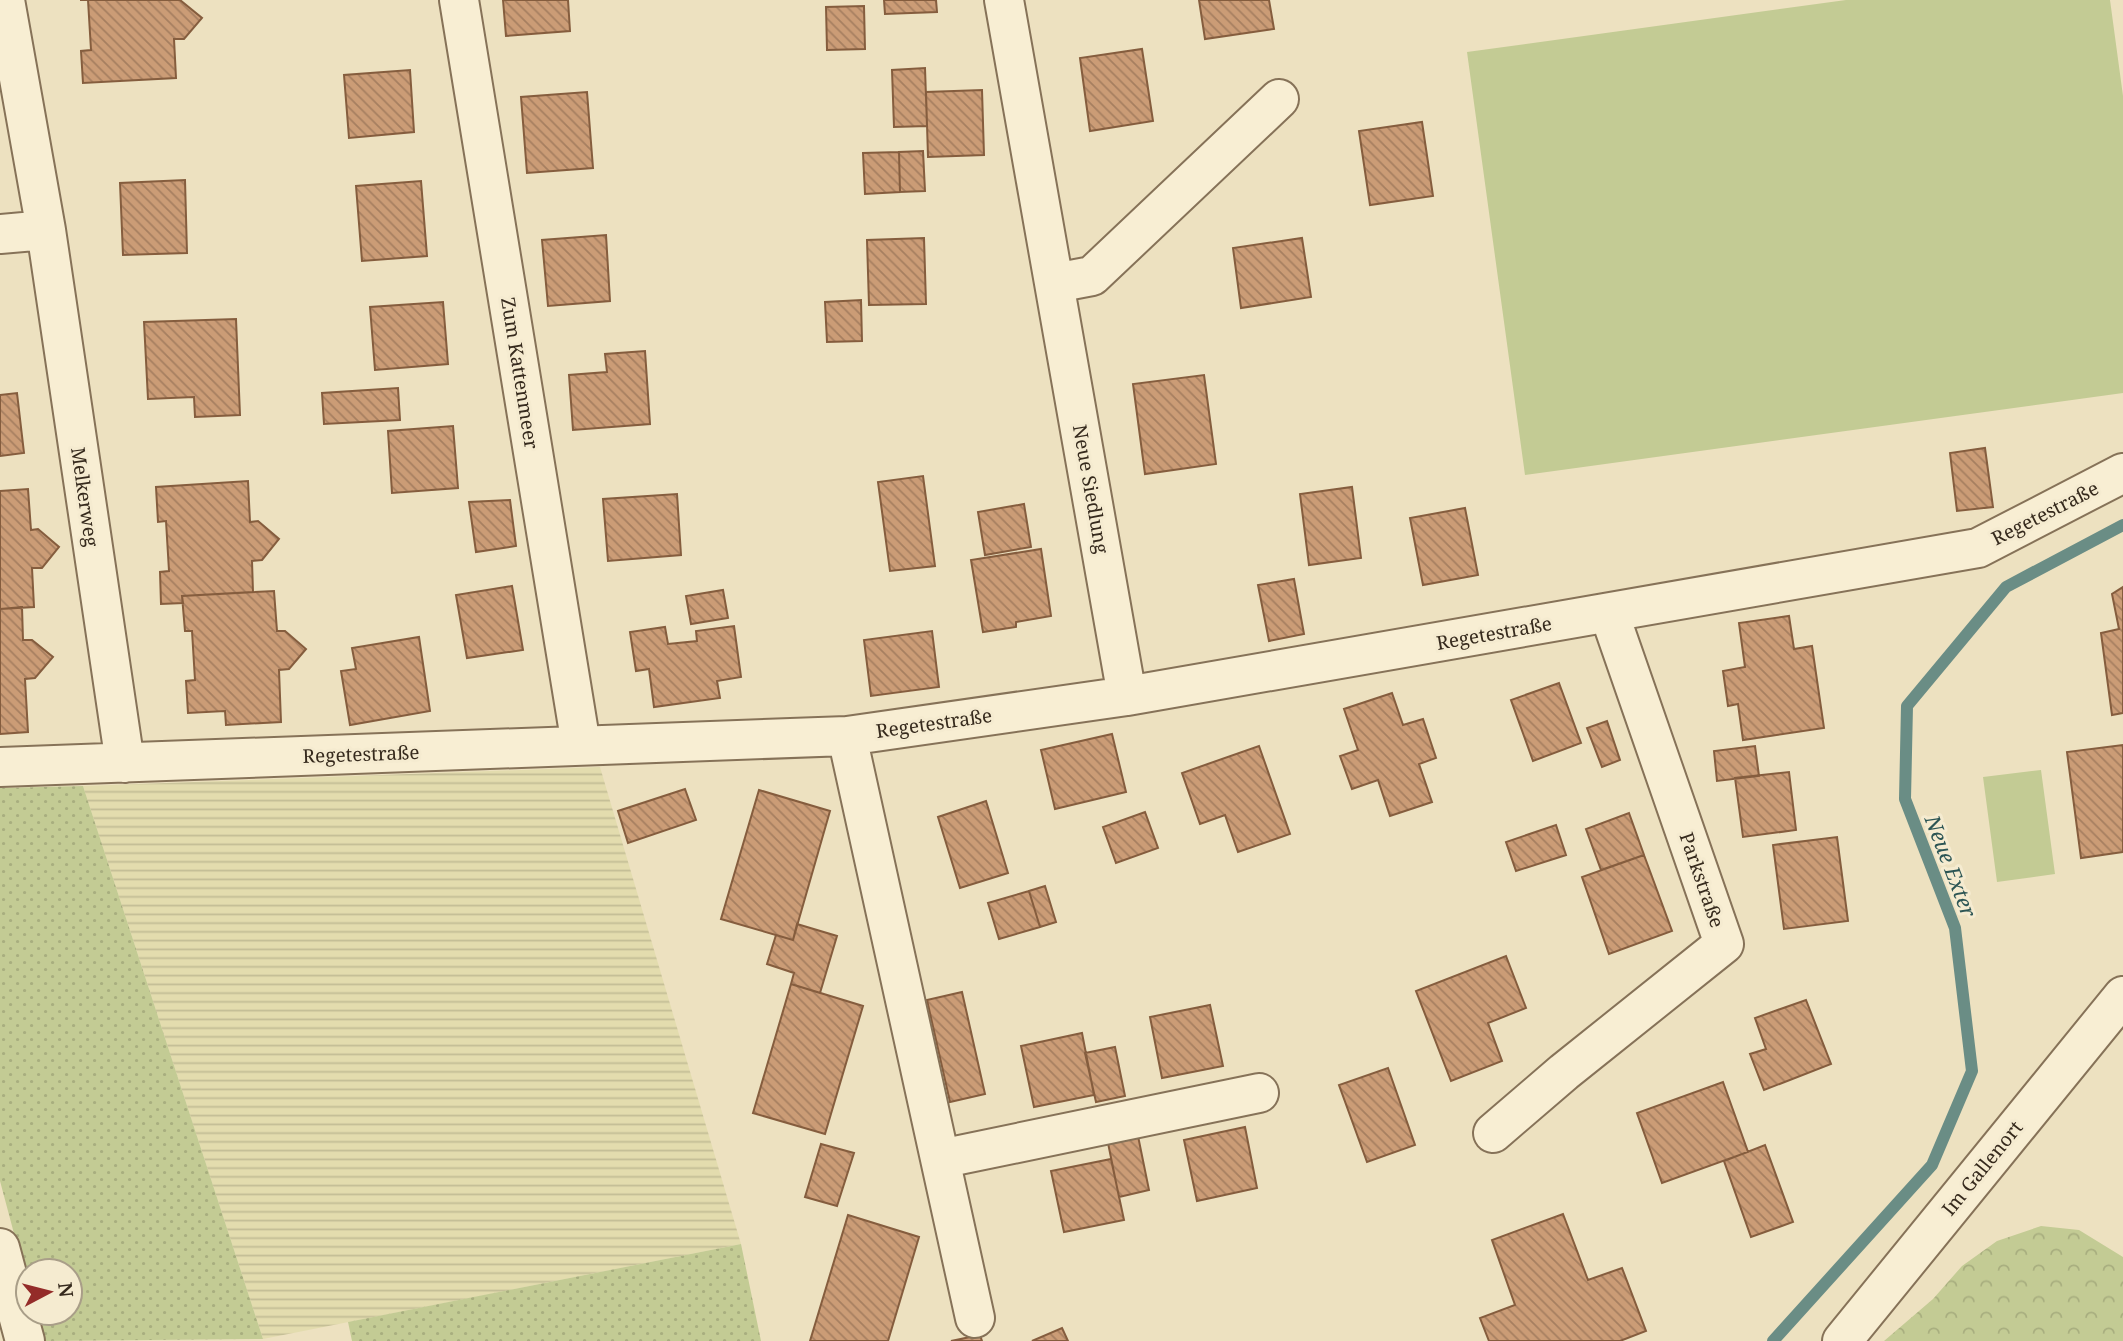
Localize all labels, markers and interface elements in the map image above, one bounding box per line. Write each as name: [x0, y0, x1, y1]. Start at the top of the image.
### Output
street label: Zum Kattenmeer: [495, 295, 545, 451]
street label: Neue Siedlung: [1067, 422, 1115, 556]
street label: Melkerweg: [65, 445, 105, 549]
street label: Regetestraße: [1987, 475, 2103, 551]
street label: Regetestraße: [1434, 610, 1554, 656]
street label: Regetestraße: [874, 702, 994, 744]
street label: Regetestraße: [302, 739, 420, 769]
water label: Neue Exter: [1918, 810, 1983, 921]
street label: Parkstraße: [1674, 829, 1730, 931]
street label: Im Gallenort: [1936, 1115, 2028, 1221]
north arrow: [14, 1257, 84, 1327]
text: N: [52, 1281, 80, 1299]

